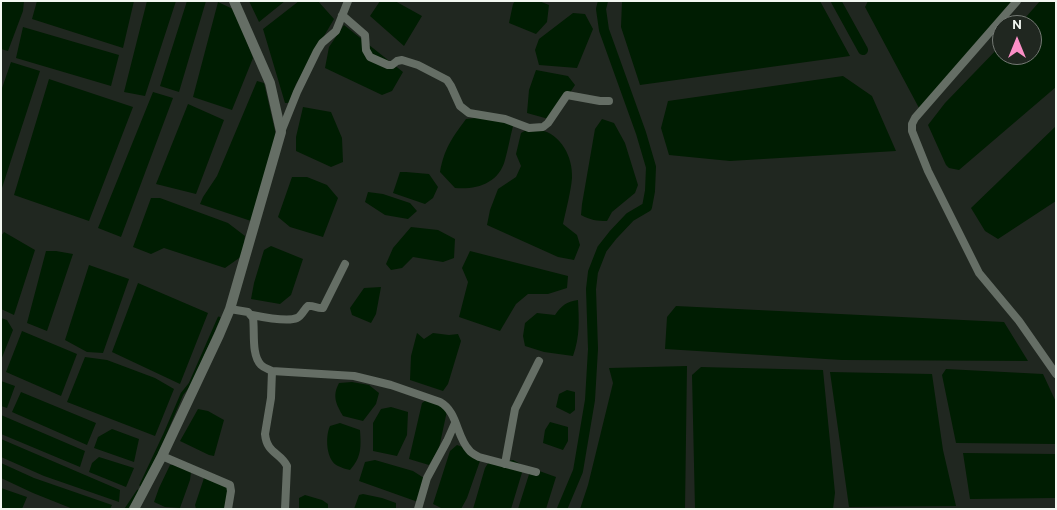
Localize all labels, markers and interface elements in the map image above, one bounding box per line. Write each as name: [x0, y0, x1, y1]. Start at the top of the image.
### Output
north arrow: [992, 15, 1042, 65]
text: N: [1012, 17, 1022, 34]

